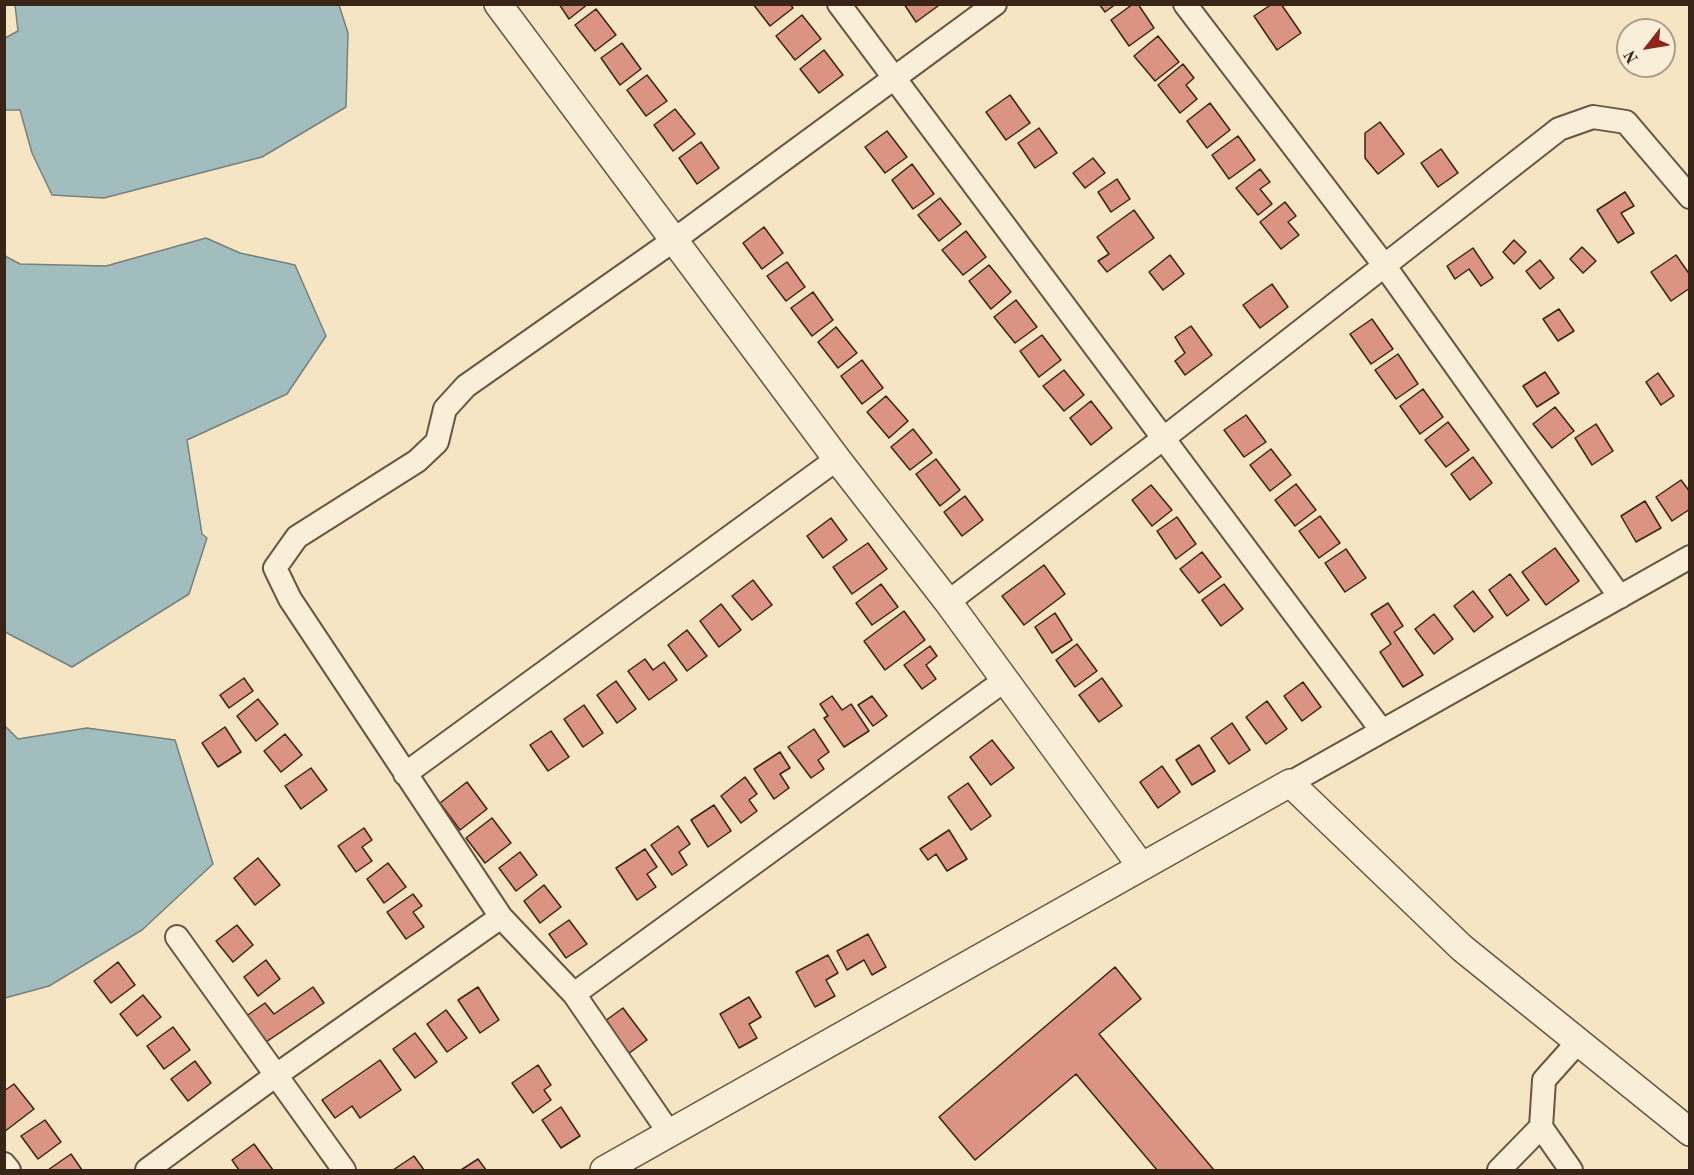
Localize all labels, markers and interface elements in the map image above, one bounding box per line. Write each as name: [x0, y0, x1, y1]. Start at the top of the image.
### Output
north arrow: [1616, 18, 1676, 78]
text: N: [1622, 47, 1642, 66]

